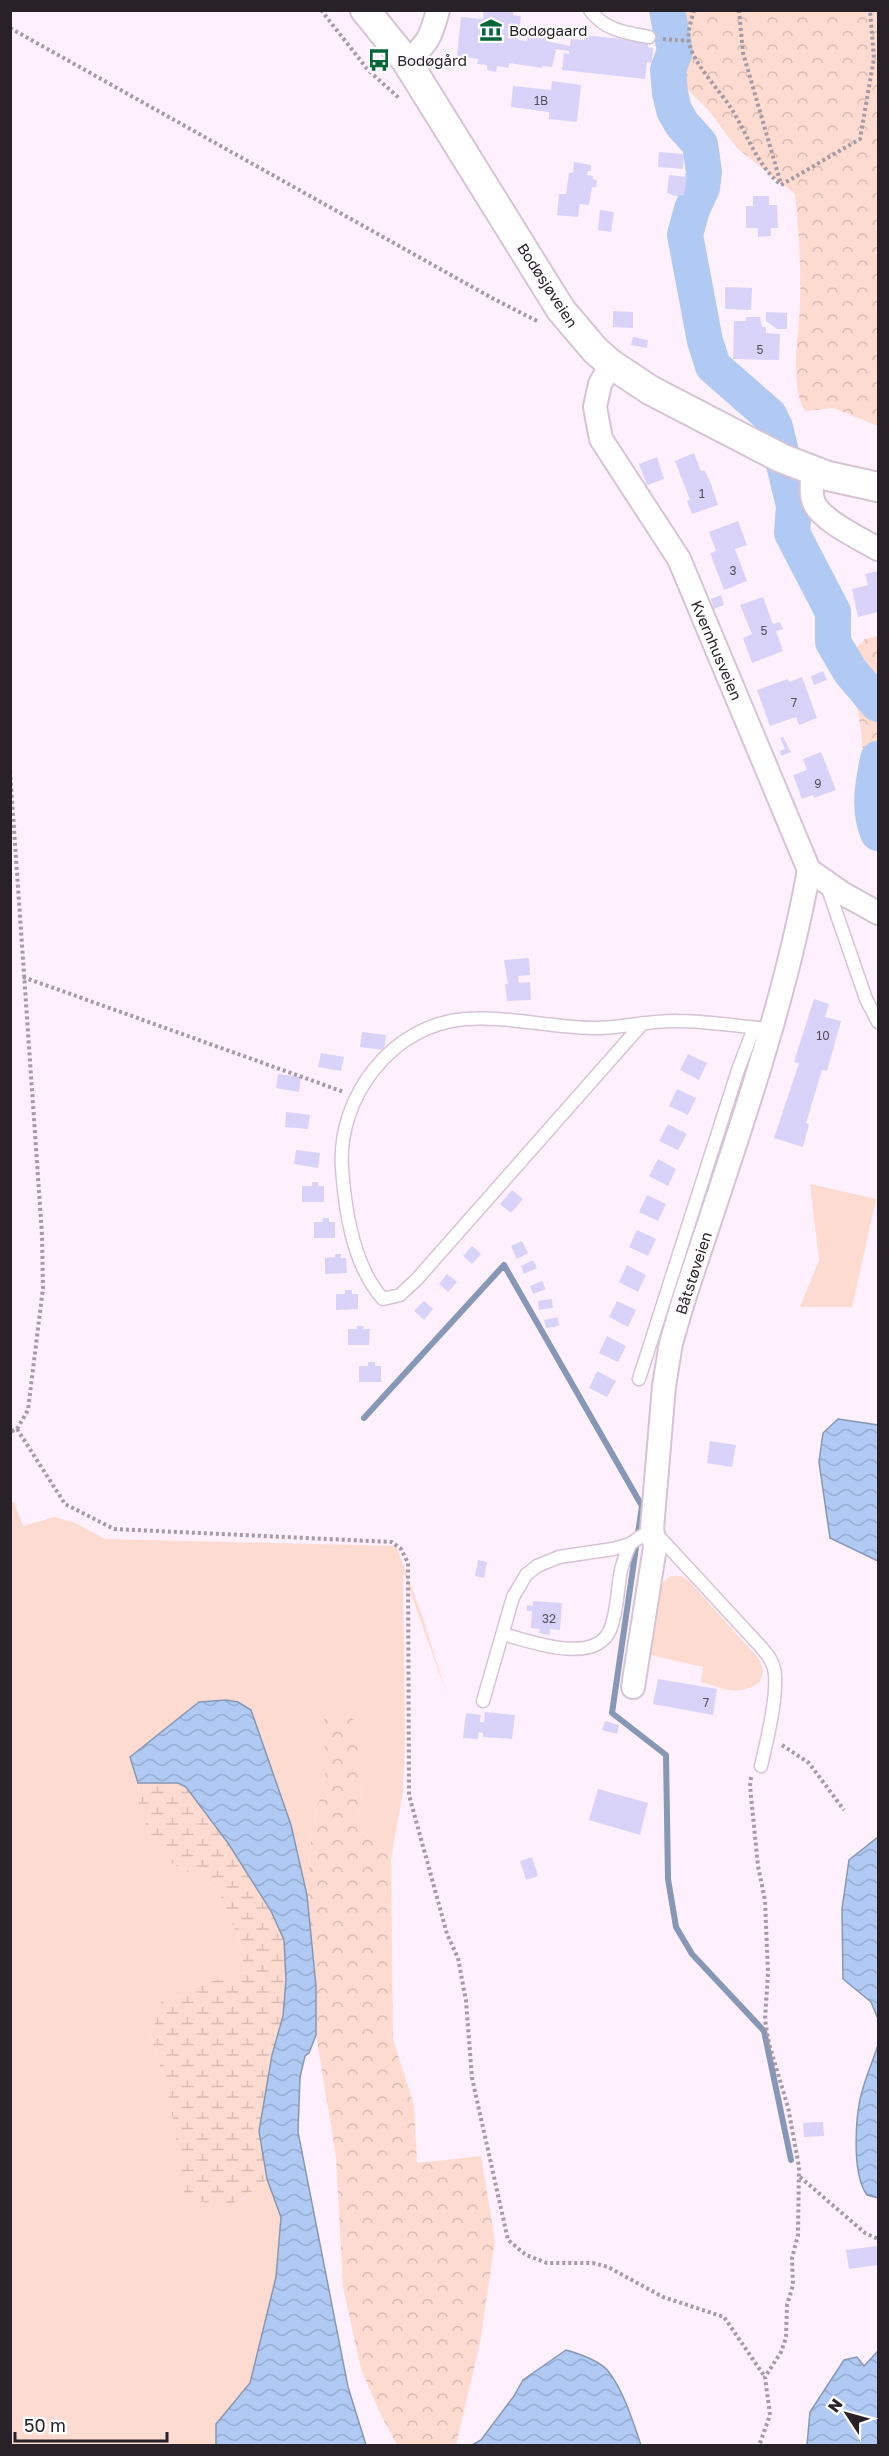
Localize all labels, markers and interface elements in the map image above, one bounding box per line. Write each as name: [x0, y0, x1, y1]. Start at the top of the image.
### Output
museum icon: Bodøgaard: [478, 17, 504, 43]
place label: Bodøgaard: [509, 21, 587, 39]
bus stop icon: Bodøgård: [366, 47, 392, 73]
place label: Bodøgård: [397, 51, 467, 69]
house number: 1B: [534, 93, 548, 108]
street label: Bodøsjøveien: [514, 239, 582, 331]
house number: 5: [757, 342, 764, 357]
house number: 1: [699, 486, 705, 501]
house number: 3: [729, 563, 737, 578]
street label: Kvernhusveien: [688, 597, 746, 703]
house number: 5: [761, 623, 768, 638]
house number: 7: [791, 695, 797, 710]
house number: 9: [814, 776, 822, 791]
house number: 10: [816, 1028, 830, 1043]
street label: Båtstøveien: [671, 1229, 715, 1317]
house number: 32: [542, 1611, 556, 1626]
house number: 7: [703, 1695, 709, 1710]
north arrow: [817, 2384, 877, 2444]
text: N: [823, 2394, 847, 2416]
scale bar: [15, 2405, 166, 2443]
text: 50 m: [24, 2414, 66, 2436]

